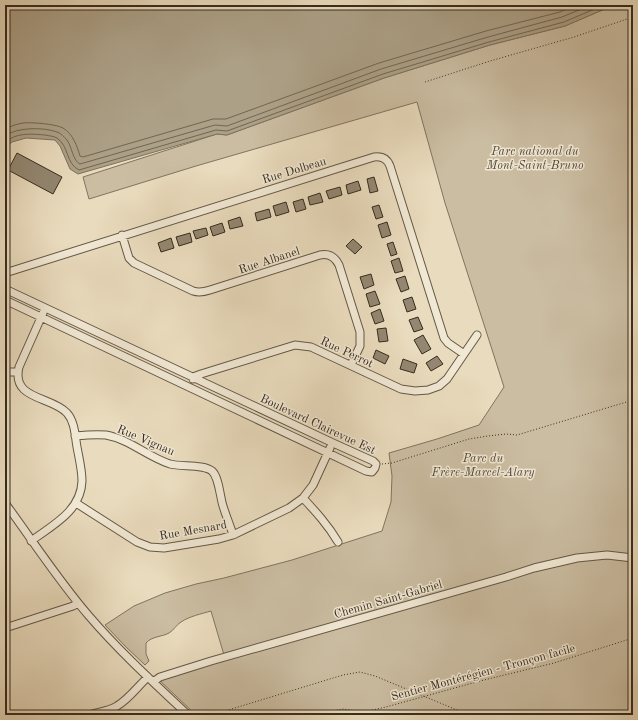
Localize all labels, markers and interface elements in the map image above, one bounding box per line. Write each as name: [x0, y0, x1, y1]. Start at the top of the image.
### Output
park label: Parc national du Mont-Saint-Bruno: [485, 146, 584, 172]
street label: Rue Dolbeau: [261, 155, 328, 186]
street label: Rue Albanel: [237, 245, 301, 276]
street label: Rue Perrot: [318, 335, 375, 370]
street label: Boulevard Clairevue Est: [258, 393, 377, 457]
street label: Rue Vignau: [115, 423, 177, 459]
park label: Parc du Frère-Marcel-Alary: [431, 453, 535, 479]
street label: Rue Mesnard: [159, 519, 228, 543]
street label: Chemin Saint-Gabriel: [333, 579, 444, 621]
street label: Sentier Montérégien - Tronçon facile: [390, 642, 577, 703]

